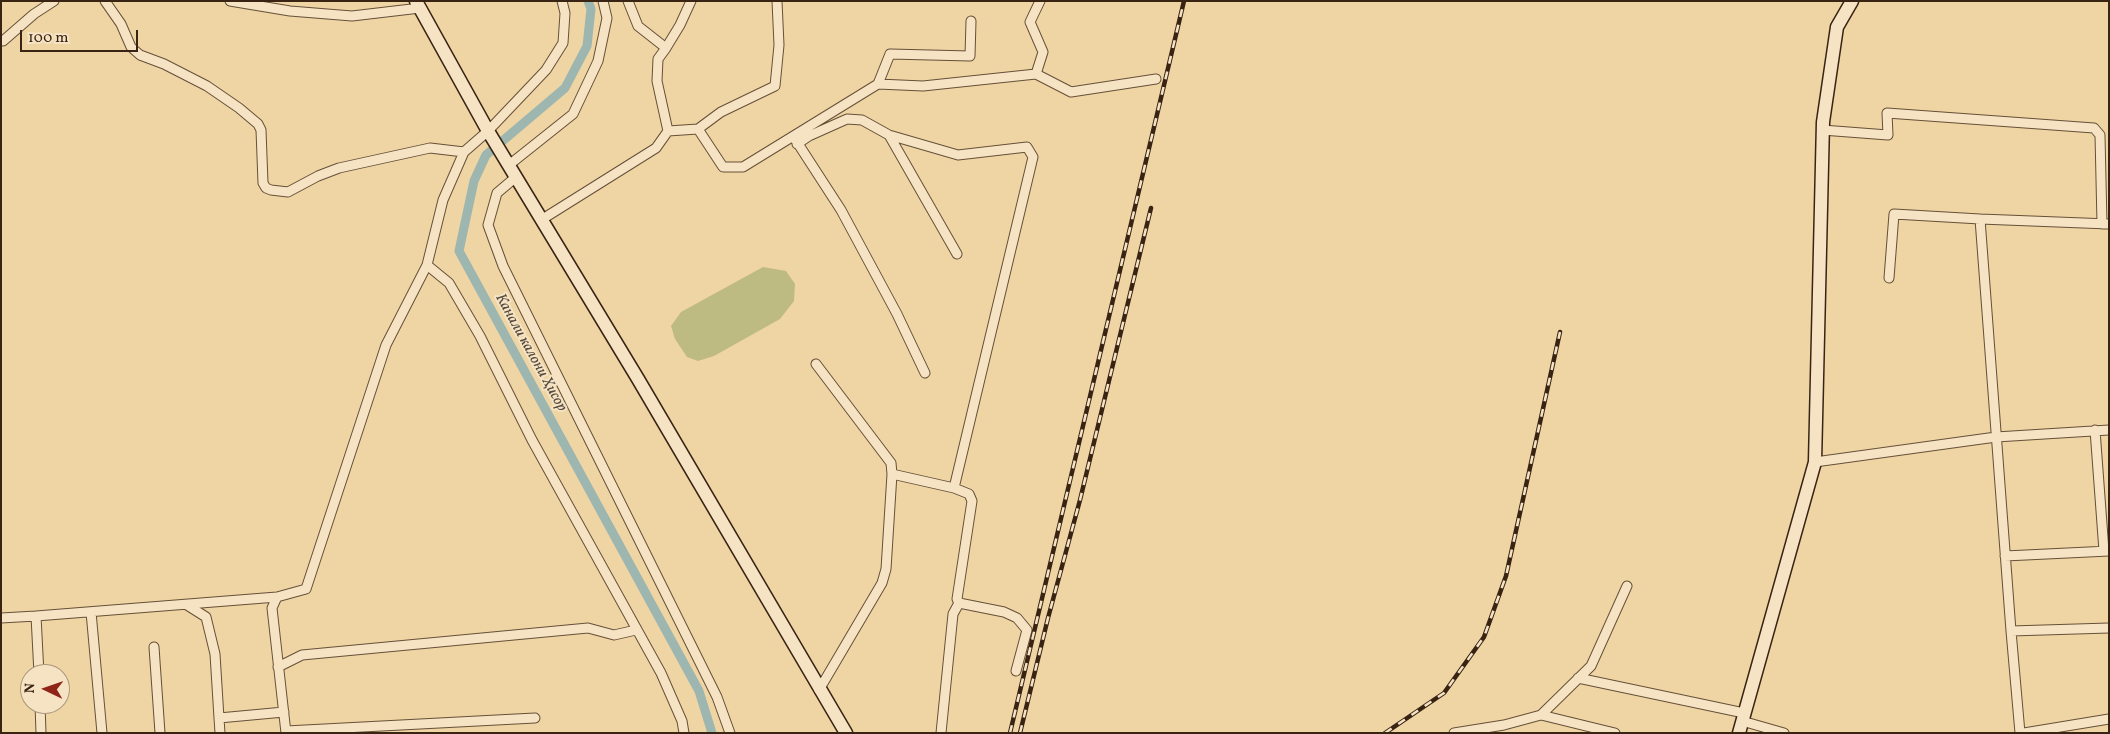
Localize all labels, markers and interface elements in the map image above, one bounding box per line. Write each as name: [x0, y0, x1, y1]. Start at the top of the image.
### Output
scale bar: [22, 20, 140, 52]
text: 100 m: [28, 28, 68, 49]
water label: Канали калони Ҳисор: [490, 291, 570, 415]
north arrow: [20, 664, 70, 714]
text: N: [21, 683, 40, 694]

